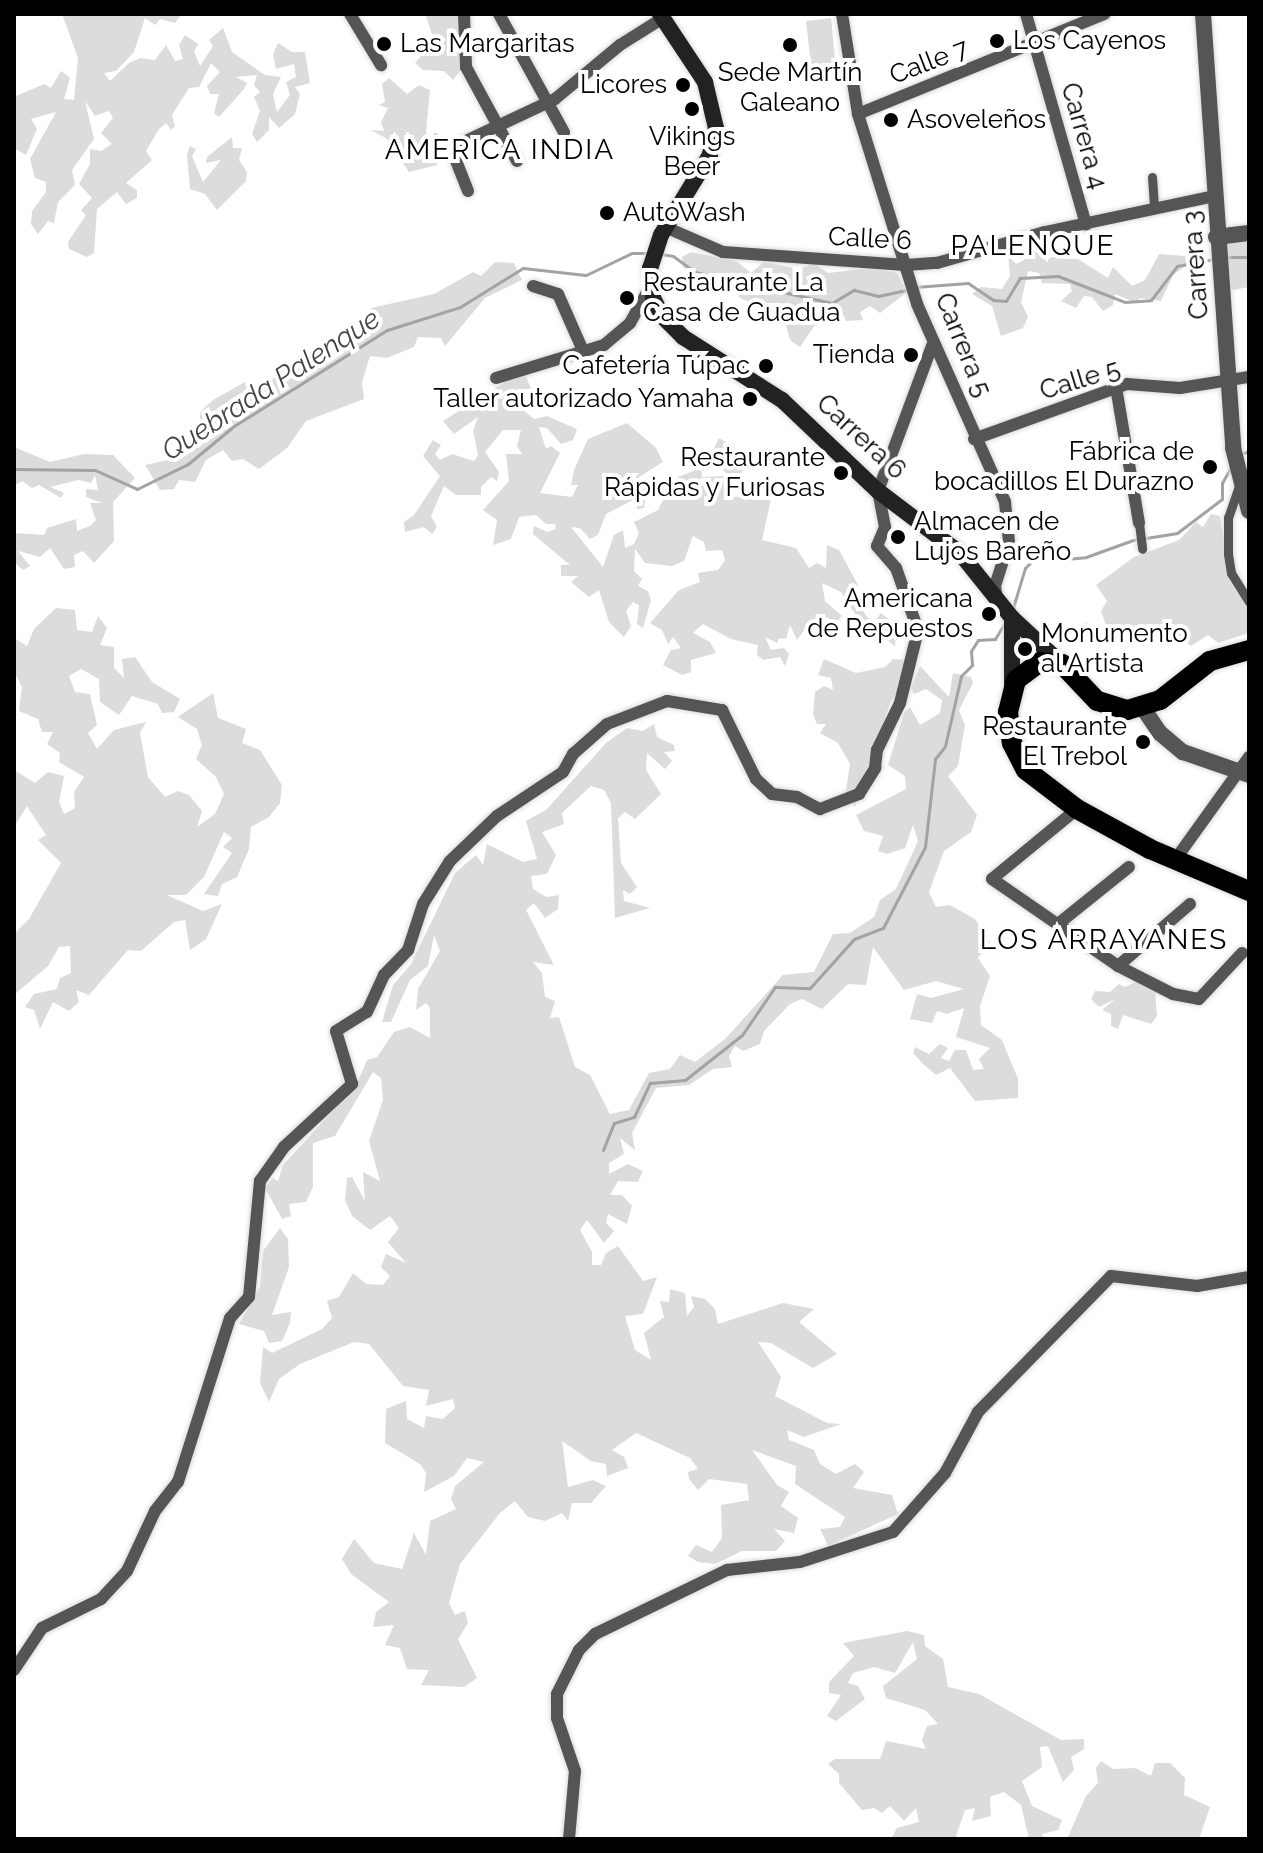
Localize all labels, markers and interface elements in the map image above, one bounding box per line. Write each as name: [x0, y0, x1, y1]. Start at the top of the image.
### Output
place label: Los Cayenos: [1013, 25, 1166, 57]
place label: Las Margaritas: [400, 28, 575, 60]
marker: Los Cayenos: [988, 32, 1006, 50]
street label: Calle 7: [885, 33, 973, 91]
marker: Las Margaritas: [375, 35, 393, 53]
marker: Sede Martín Galeano: [781, 36, 799, 54]
place label: Sede Martín Galeano: [718, 57, 862, 118]
place label: Licores: [580, 69, 667, 101]
marker: Licores: [674, 76, 692, 94]
street label: Carrera 4: [1054, 79, 1114, 193]
marker: Vikings Beer: [683, 100, 701, 118]
place label: Asoveleños: [907, 104, 1046, 136]
marker: Asoveleños: [882, 111, 900, 129]
place label: Vikings Beer: [649, 121, 735, 182]
district label: AMERICA INDIA: [384, 133, 616, 167]
place label: AutoWash: [623, 197, 746, 229]
marker: AutoWash: [598, 204, 616, 222]
street label: Carrera 3: [1177, 210, 1215, 320]
street label: Calle 6: [827, 221, 913, 257]
district label: PALENQUE: [950, 229, 1116, 263]
place label: Restaurante La Casa de Guadua: [643, 267, 840, 328]
marker: Restaurante La Casa de Guadua: [618, 289, 636, 307]
street label: Carrera 5: [928, 289, 998, 401]
water label: Quebrada Palenque: [156, 302, 386, 468]
place label: Tienda: [813, 339, 895, 371]
marker: Tienda: [902, 346, 920, 364]
place label: Cafetería Túpac: [562, 350, 750, 382]
street label: Calle 5: [1036, 353, 1124, 407]
marker: Cafetería Túpac: [757, 357, 775, 375]
place label: Taller autorizado Yamaha: [432, 383, 734, 415]
street label: Carrera 6: [810, 388, 912, 486]
marker: Taller autorizado Yamaha: [741, 390, 759, 408]
place label: Fábrica de bocadillos El Durazno: [933, 436, 1194, 498]
place label: Restaurante Rápidas y Furiosas: [603, 442, 825, 504]
marker: Fábrica de bocadillos El Durazno: [1201, 458, 1219, 476]
marker: Restaurante Rápidas y Furiosas: [832, 464, 850, 482]
place label: Almacen de Lujos Bareño: [914, 506, 1071, 568]
marker: Almacen de Lujos Bareño: [889, 528, 907, 546]
place label: Americana de Repuestos: [807, 583, 973, 644]
marker: Americana de Repuestos: [980, 605, 998, 623]
place label: Monumento al Artista: [1041, 618, 1188, 680]
marker: Monumento al Artista: [1016, 640, 1034, 658]
place label: Restaurante El Trebol: [982, 711, 1127, 772]
marker: Restaurante El Trebol: [1134, 733, 1152, 751]
district label: LOS ARRAYANES: [979, 923, 1229, 957]

